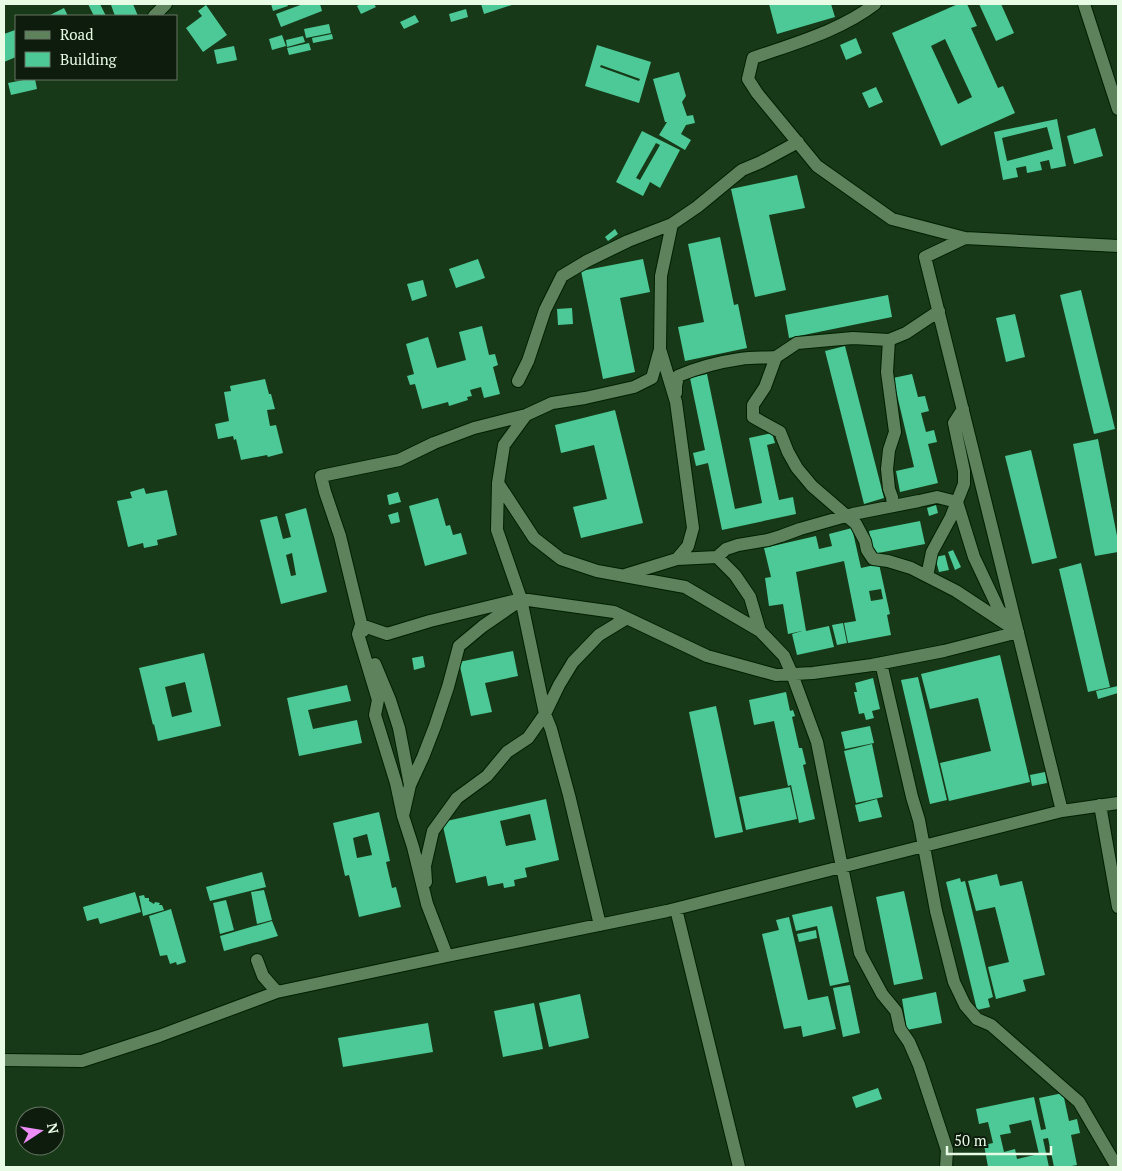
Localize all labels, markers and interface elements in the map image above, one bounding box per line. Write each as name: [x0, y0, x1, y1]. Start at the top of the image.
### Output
legend: [15, 15, 178, 80]
text: Road: [60, 24, 93, 44]
text: Building: [60, 49, 118, 69]
north arrow: [15, 1106, 65, 1156]
text: N: [43, 1121, 64, 1136]
scale bar: [947, 1124, 1051, 1156]
text: 50 m: [954, 1130, 987, 1150]

